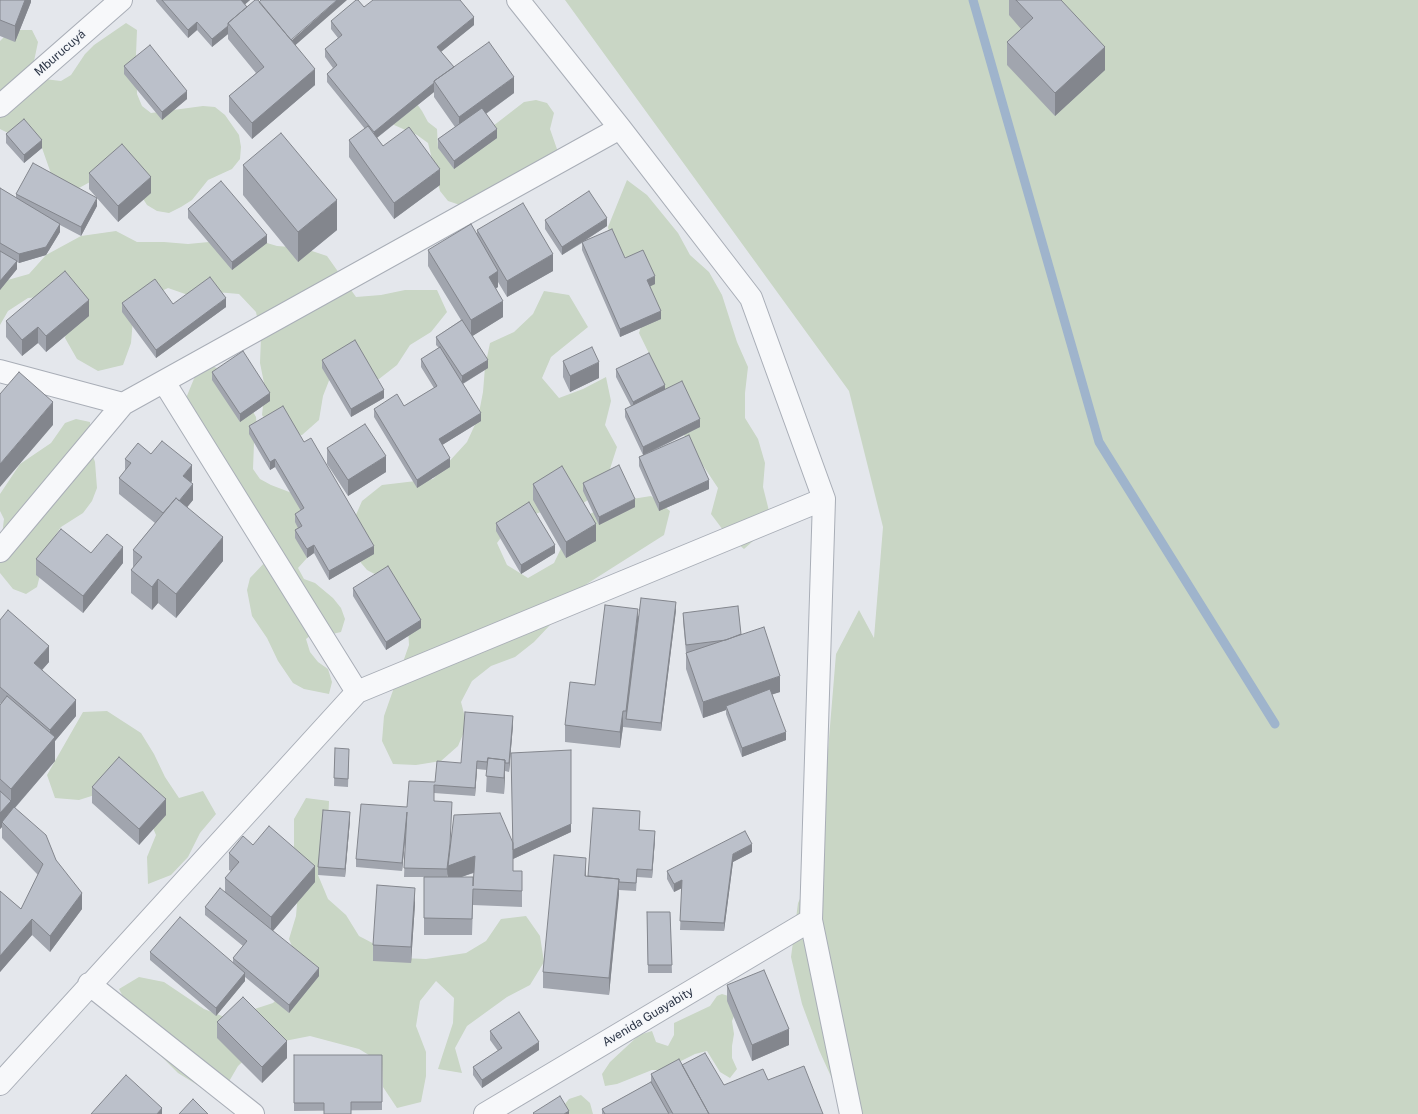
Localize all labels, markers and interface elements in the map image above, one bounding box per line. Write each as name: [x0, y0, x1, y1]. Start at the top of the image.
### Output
street label: Mburucuyá: [32, 27, 88, 79]
street label: Avenida Guayabity: [600, 984, 696, 1050]

